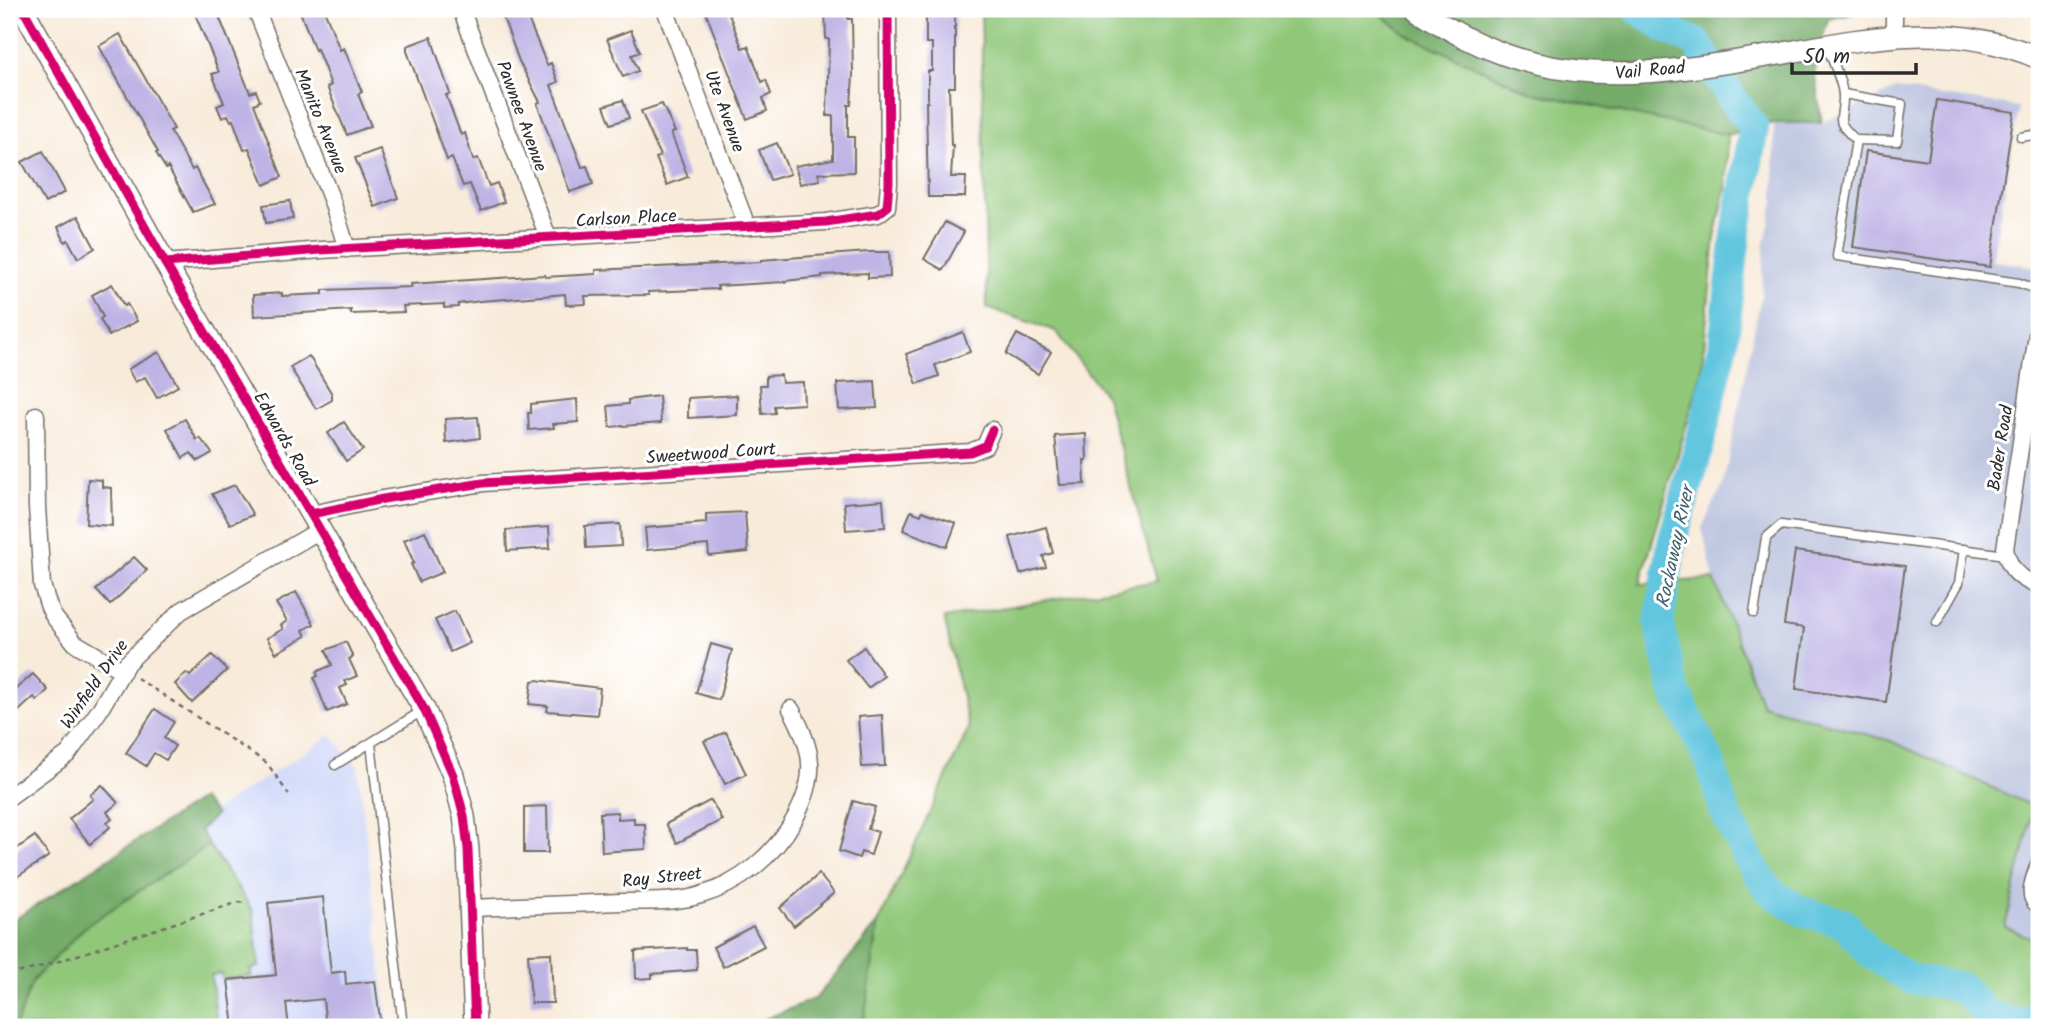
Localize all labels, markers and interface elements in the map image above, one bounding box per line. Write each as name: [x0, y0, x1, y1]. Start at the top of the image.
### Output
scale bar: [1792, 32, 1917, 76]
text: 50 m: [1803, 41, 1850, 74]
street label: Vail Road: [1614, 54, 1687, 89]
street label: Pawnee Avenue: [487, 57, 554, 176]
street label: Manito Avenue: [285, 64, 354, 179]
street label: Ute Avenue: [695, 66, 752, 157]
street label: Carlson Place: [575, 202, 677, 237]
street label: Edwards Road: [245, 387, 323, 494]
street label: Bader Road: [1980, 402, 2023, 493]
street label: Sweetwood Court: [645, 435, 778, 473]
water label: Rockaway River: [1649, 481, 1704, 611]
street label: Winfield Drive: [54, 634, 137, 736]
street label: Ray Street: [621, 860, 705, 897]

